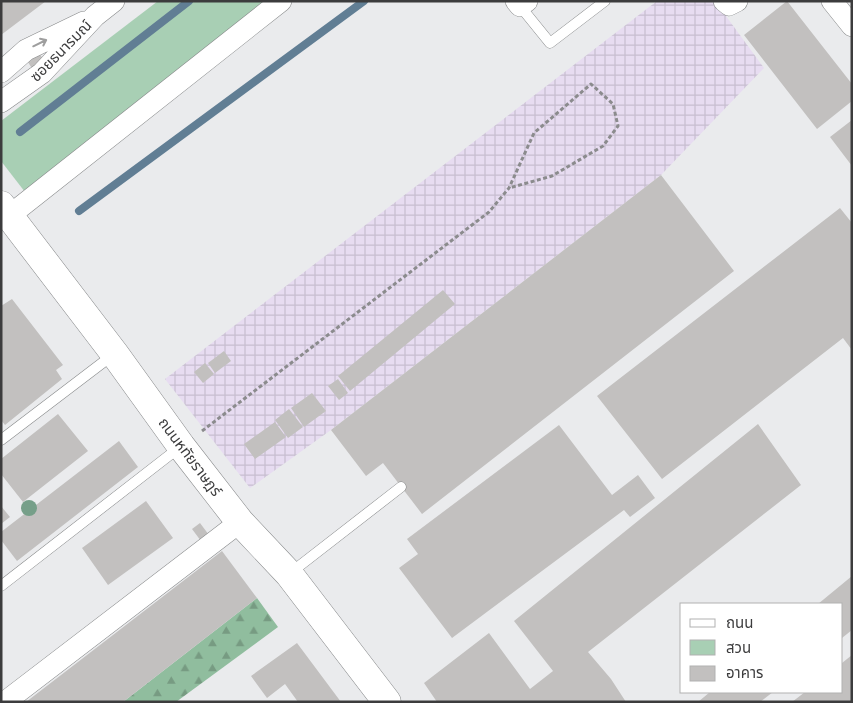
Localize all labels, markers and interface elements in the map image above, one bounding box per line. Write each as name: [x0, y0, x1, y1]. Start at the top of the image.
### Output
street label: ซอยธนารมณ์: [27, 17, 95, 85]
one-way arrow: [32, 38, 47, 47]
street label: ถนนหทัยราษฎร์: [155, 414, 226, 500]
legend: [680, 603, 843, 693]
text: ถนน: [726, 614, 753, 632]
text: สวน: [726, 639, 751, 657]
text: อาคาร: [726, 664, 763, 682]

